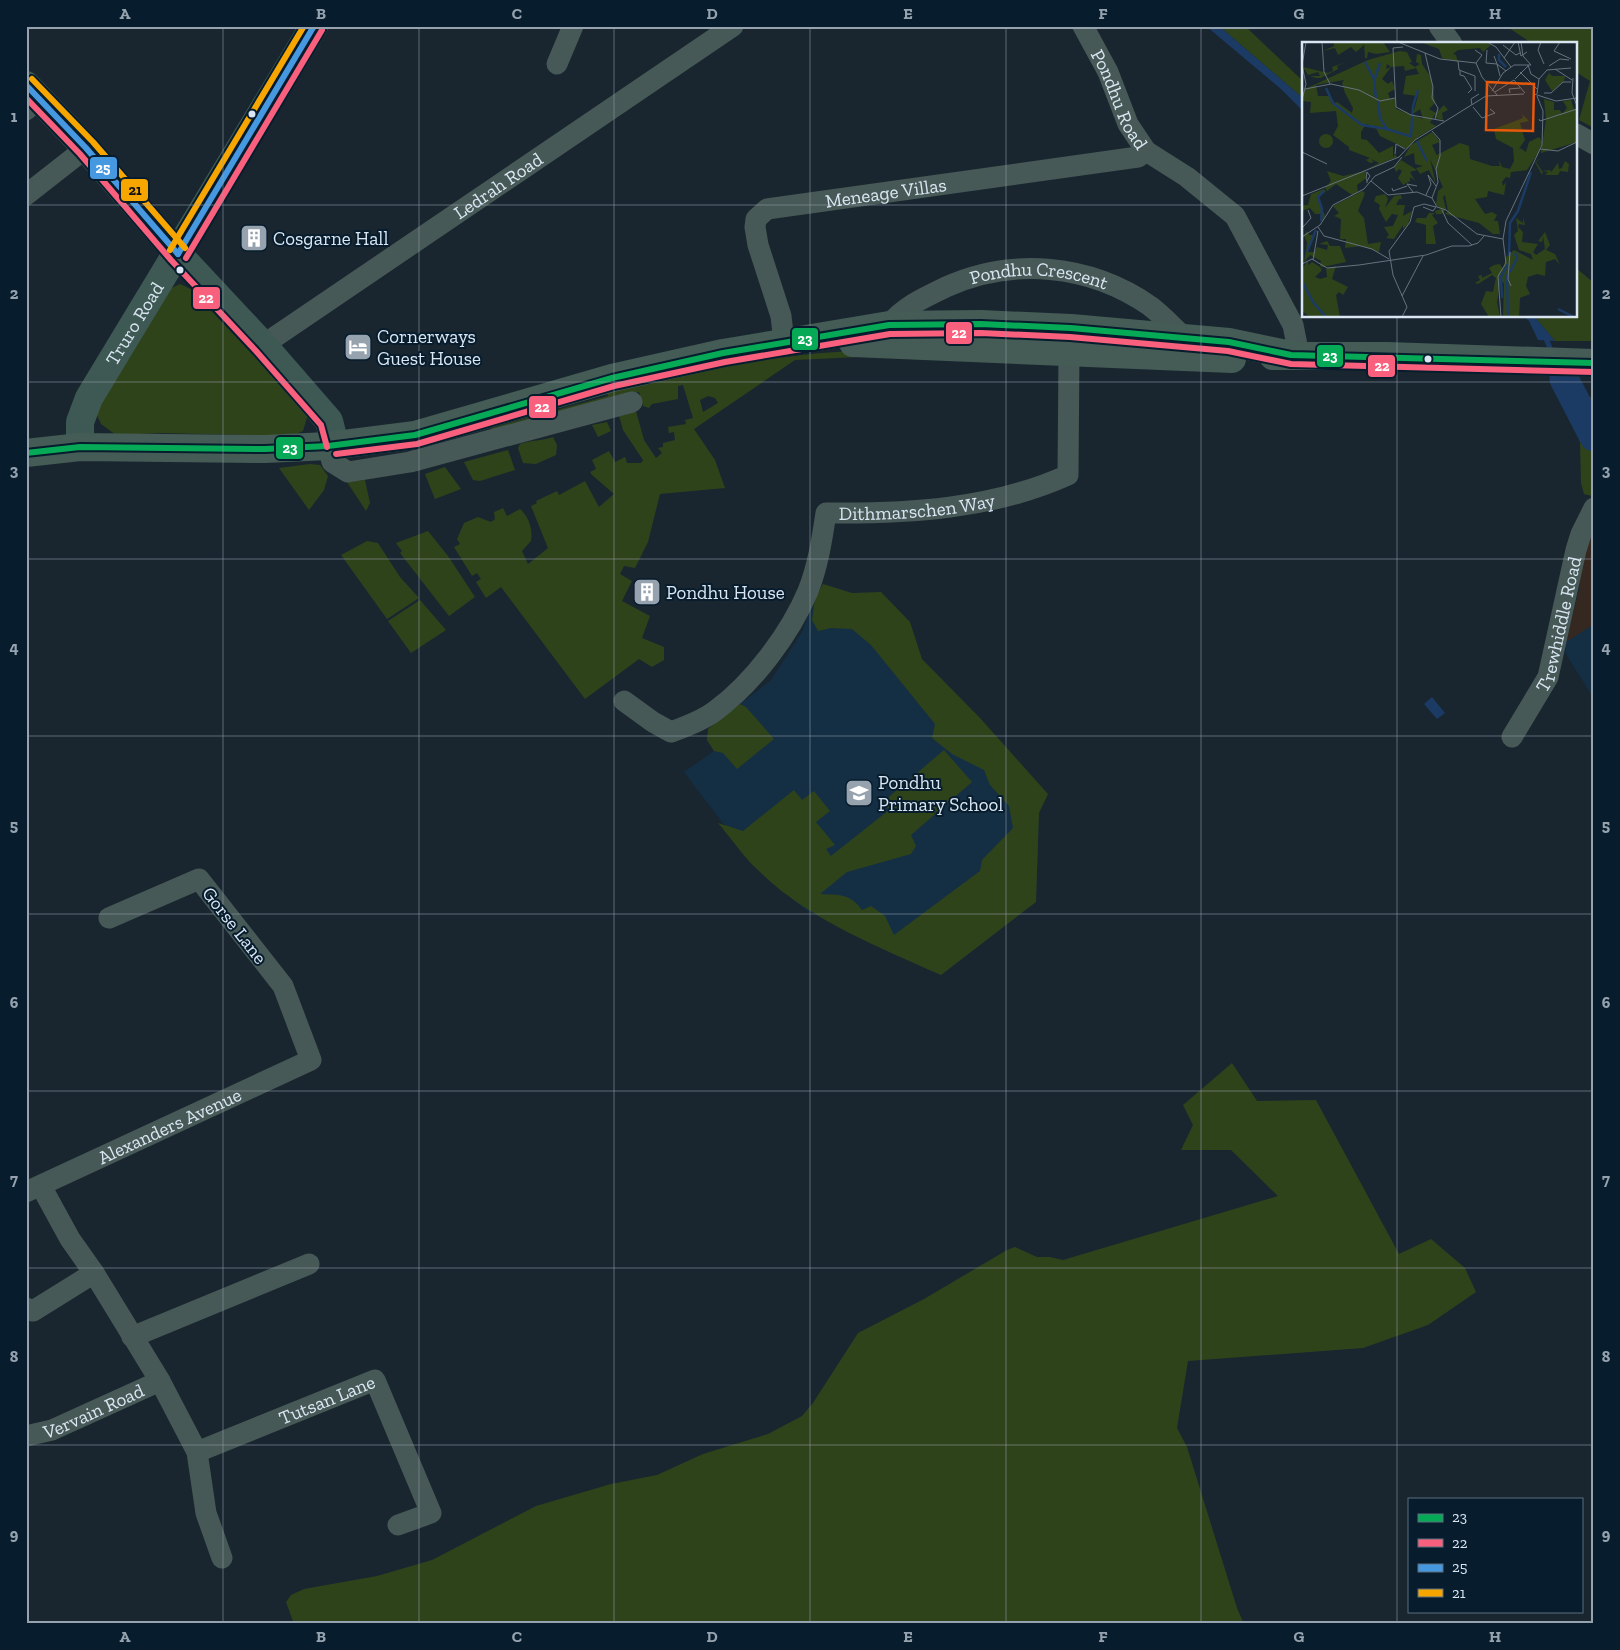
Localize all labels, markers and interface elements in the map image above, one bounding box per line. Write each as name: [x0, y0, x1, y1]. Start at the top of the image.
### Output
text: A: [120, 4, 131, 23]
text: B: [316, 4, 326, 23]
text: C: [512, 4, 522, 23]
text: D: [706, 4, 718, 23]
text: E: [903, 4, 913, 23]
text: F: [1098, 4, 1108, 23]
text: G: [1294, 4, 1305, 23]
text: H: [1489, 4, 1501, 23]
inset map: [1302, 42, 1578, 318]
street label: Pondhu Road: [1086, 45, 1153, 154]
text: 1: [11, 107, 18, 126]
text: 1: [1603, 107, 1610, 126]
unlabelled marker: [247, 109, 257, 119]
street label: Ledrah Road: [449, 147, 548, 224]
line badge: 25: [89, 156, 118, 180]
text: 25: [96, 160, 110, 177]
street label: Meneage Villas: [824, 173, 948, 213]
line badge: 21: [120, 178, 149, 202]
text: 21: [128, 182, 142, 199]
building icon: Cosgarne Hall: [239, 223, 269, 253]
place label: Cosgarne Hall: [273, 227, 388, 250]
street label: Pondhu Crescent: [967, 258, 1112, 294]
unlabelled marker: [175, 265, 185, 275]
street label: Truro Road: [101, 277, 169, 369]
text: 2: [10, 284, 19, 303]
text: 2: [1602, 284, 1611, 303]
line badge: 22: [192, 286, 221, 310]
text: 22: [198, 290, 214, 307]
line badge: 22: [945, 321, 973, 345]
place label: Cornerways Guest House: [377, 325, 481, 370]
text: 22: [951, 325, 967, 342]
line badge: 23: [791, 327, 819, 351]
text: 23: [798, 331, 813, 348]
hotel icon: Cornerways Guest House: [343, 332, 373, 362]
line badge: 23: [1316, 344, 1344, 368]
text: 23: [1323, 348, 1338, 365]
line badge: 22: [1367, 354, 1396, 378]
unlabelled marker: [1423, 354, 1433, 364]
text: 22: [1374, 358, 1390, 375]
line badge: 22: [528, 395, 557, 419]
text: 22: [534, 399, 550, 416]
line badge: 23: [275, 436, 304, 460]
text: 23: [283, 440, 298, 457]
text: 3: [10, 461, 19, 480]
text: 3: [1602, 461, 1611, 480]
street label: Dithmarschen Way: [839, 488, 997, 525]
street label: Trewhiddle Road: [1531, 554, 1586, 696]
building icon: Pondhu House: [632, 577, 662, 607]
place label: Pondhu House: [666, 581, 785, 604]
text: 4: [9, 638, 19, 657]
text: 4: [1601, 638, 1611, 657]
place label: Pondhu Primary School: [878, 771, 1003, 816]
school or university icon: Pondhu Primary School: [844, 778, 874, 808]
text: 5: [10, 816, 18, 835]
text: 5: [1602, 816, 1610, 835]
street label: Gorse Lane: [197, 882, 272, 969]
text: 6: [10, 993, 19, 1012]
text: 6: [1602, 993, 1611, 1012]
street label: Alexanders Avenue: [94, 1083, 245, 1169]
text: 7: [10, 1170, 18, 1189]
text: 7: [1602, 1170, 1610, 1189]
text: 8: [10, 1347, 19, 1366]
text: 8: [1602, 1347, 1611, 1366]
street label: Tutsan Lane: [276, 1370, 378, 1430]
street label: Vervain Road: [40, 1379, 148, 1444]
legend: [1408, 1498, 1582, 1612]
text: 23: [1452, 1508, 1467, 1526]
text: 9: [10, 1525, 19, 1544]
text: 9: [1602, 1525, 1611, 1544]
text: 22: [1452, 1534, 1468, 1552]
text: 25: [1452, 1558, 1468, 1576]
text: 21: [1452, 1584, 1466, 1602]
text: A: [120, 1627, 131, 1646]
text: B: [316, 1627, 326, 1646]
text: C: [512, 1627, 522, 1646]
text: D: [706, 1627, 718, 1646]
text: E: [903, 1627, 913, 1646]
text: F: [1098, 1627, 1108, 1646]
text: G: [1294, 1627, 1305, 1646]
text: H: [1489, 1627, 1501, 1646]

